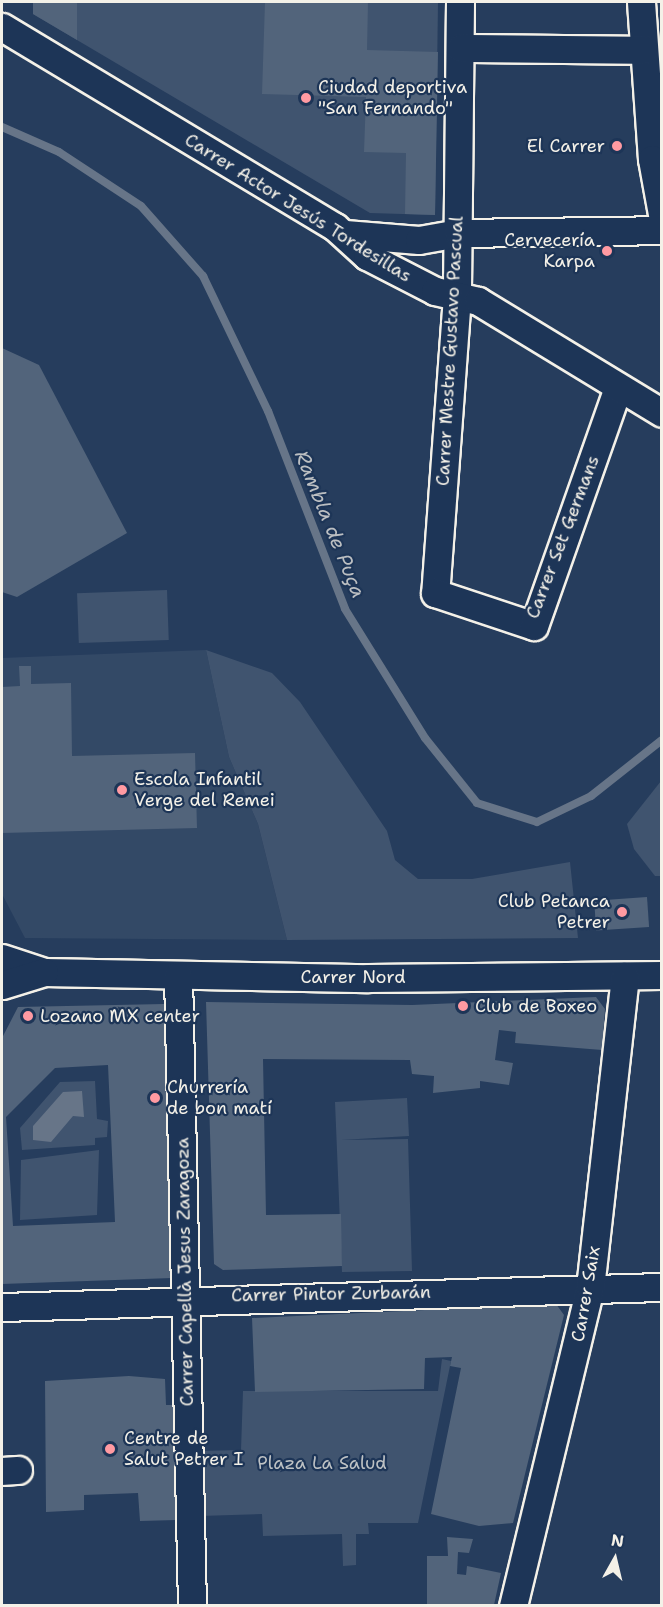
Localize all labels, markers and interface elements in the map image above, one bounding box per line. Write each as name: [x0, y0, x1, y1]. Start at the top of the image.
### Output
place label: Ciudad deportiva "San Fernando": [318, 77, 467, 119]
marker: Ciudad deportiva "San Fernando": [299, 91, 313, 105]
street label: Carrer Actor Jesús Tordesillas: [181, 129, 415, 287]
place label: El Carrer: [527, 135, 605, 157]
marker: El Carrer: [610, 139, 624, 153]
street label: Carrer Mestre Gustavo Pascual: [432, 215, 468, 487]
place label: Cervecería Karpa: [504, 230, 595, 272]
marker: Cervecería Karpa: [600, 244, 614, 258]
water label: Rambla de Puça: [289, 447, 371, 601]
street label: Carrer Set Germans: [522, 452, 604, 622]
place label: Escola Infantil Verge del Remei: [134, 769, 275, 812]
marker: Escola Infantil Verge del Remei: [115, 783, 129, 797]
place label: Club Petanca Petrer: [498, 891, 610, 934]
marker: Club Petanca Petrer: [615, 905, 629, 919]
street label: Carrer Nord: [300, 966, 406, 988]
place label: Club de Boxeo: [475, 995, 597, 1017]
marker: Club de Boxeo: [456, 999, 470, 1013]
place label: Lozano MX center: [40, 1005, 200, 1027]
marker: Lozano MX center: [21, 1009, 35, 1023]
place label: Churrería de bon matí: [167, 1077, 272, 1120]
marker: Churrería de bon matí: [148, 1091, 162, 1105]
street label: Carrer Capellà Jesus Zaragoza: [172, 1137, 198, 1407]
street label: Carrer Saix: [567, 1244, 605, 1344]
street label: Carrer Pintor Zurbarán: [231, 1281, 431, 1307]
place label: Centre de Salut Petrer I: [124, 1428, 244, 1470]
marker: Centre de Salut Petrer I: [101, 1440, 119, 1458]
park label: Plaza La Salud: [257, 1452, 387, 1474]
north arrow: [585, 1529, 645, 1589]
text: N: [610, 1529, 625, 1552]

